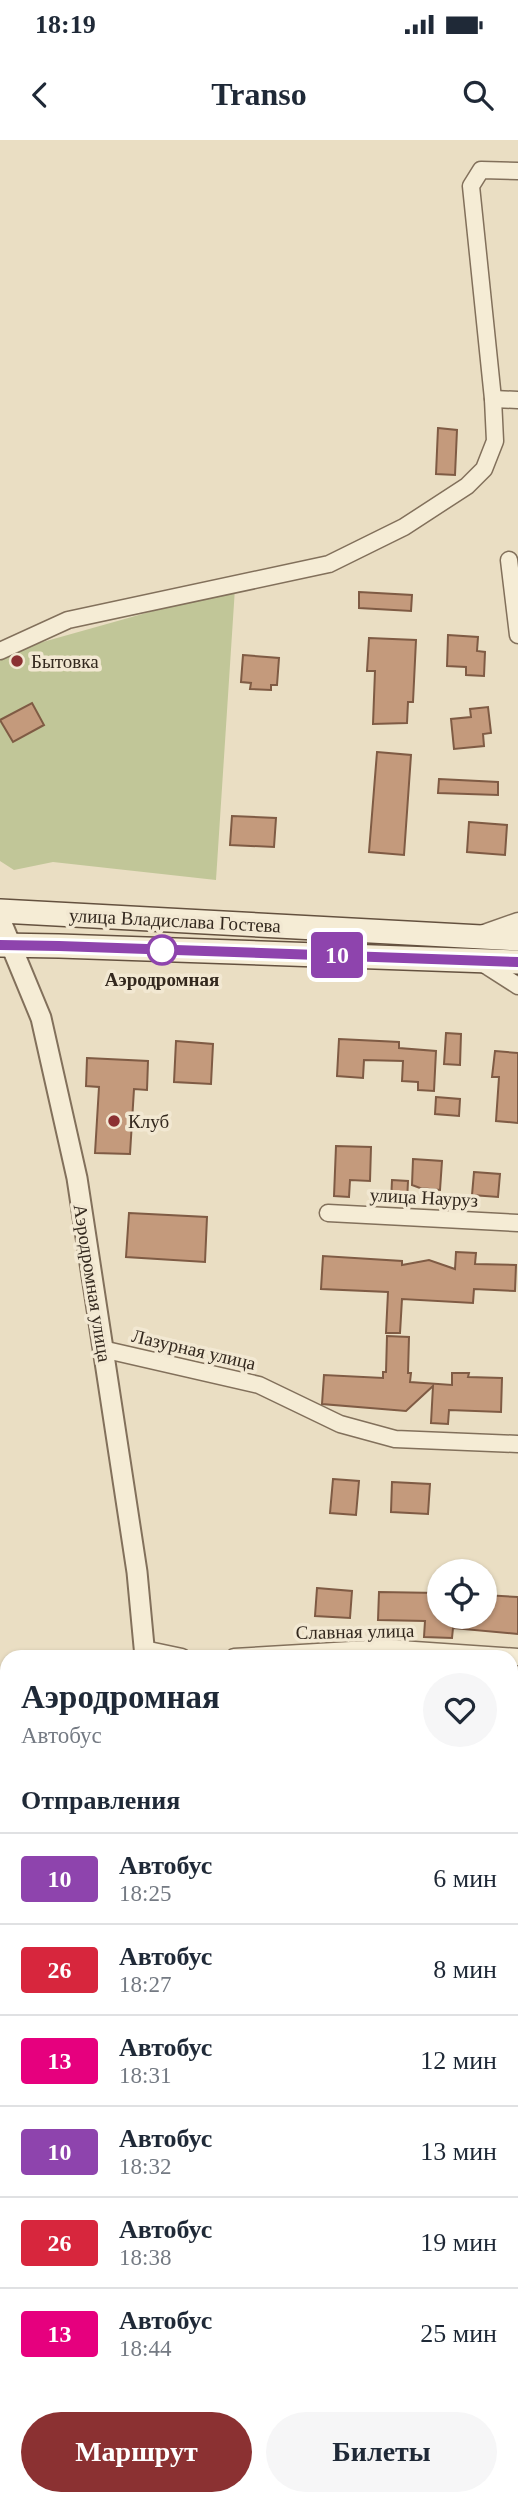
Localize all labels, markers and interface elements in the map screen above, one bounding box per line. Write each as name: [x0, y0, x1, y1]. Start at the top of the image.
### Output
text: 18:19: [35, 10, 96, 39]
icon: back: [21, 76, 59, 114]
text: Transo: [211, 76, 307, 112]
icon: search: [459, 76, 497, 114]
place label: Бытовка: [31, 651, 99, 672]
marker: Бытовка: [9, 653, 25, 669]
street label: улица Владислава Гостева: [69, 904, 282, 937]
line badge: 10: [306, 932, 368, 978]
marker: Аэродромная: [147, 935, 177, 965]
text: 10: [325, 942, 349, 968]
place label: Аэродромная: [105, 969, 219, 990]
place label: Клуб: [128, 1111, 169, 1132]
marker: Клуб: [106, 1113, 122, 1129]
street label: улица Науруз: [369, 1184, 479, 1211]
street label: Аэродромная улица: [70, 1203, 115, 1364]
street label: Лазурная улица: [130, 1325, 258, 1374]
map controls: [427, 1559, 497, 1629]
button: locate: [427, 1559, 497, 1629]
street label: Славная улица: [296, 1620, 415, 1643]
button: heart: [423, 1673, 497, 1747]
text: Аэродромная: [21, 1679, 220, 1715]
text: Автобус: [21, 1723, 102, 1748]
text: Отправления: [21, 1786, 180, 1815]
text: Автобус: [119, 1851, 212, 1880]
text: 6 мин: [433, 1864, 497, 1893]
text: 10: [48, 1866, 72, 1892]
text: 18:25: [119, 1881, 171, 1906]
text: Автобус: [119, 1942, 212, 1971]
text: 8 мин: [433, 1955, 497, 1984]
text: 26: [48, 1957, 72, 1983]
text: 18:27: [119, 1972, 171, 1997]
text: Автобус: [119, 2033, 212, 2062]
text: 12 мин: [420, 2046, 497, 2075]
text: 13: [48, 2048, 72, 2074]
text: 18:31: [119, 2063, 171, 2088]
text: Автобус: [119, 2124, 212, 2153]
text: 13 мин: [420, 2137, 497, 2166]
text: 10: [48, 2139, 72, 2165]
text: 18:32: [119, 2154, 171, 2179]
text: Автобус: [119, 2215, 212, 2244]
text: 19 мин: [420, 2228, 497, 2257]
text: 26: [48, 2230, 72, 2256]
text: 18:38: [119, 2245, 171, 2270]
text: Автобус: [119, 2306, 212, 2335]
text: 25 мин: [420, 2319, 497, 2348]
text: 13: [48, 2321, 72, 2347]
text: 18:44: [119, 2336, 171, 2361]
button: Маршрут: [21, 2412, 252, 2492]
button: Билеты: [266, 2412, 497, 2492]

